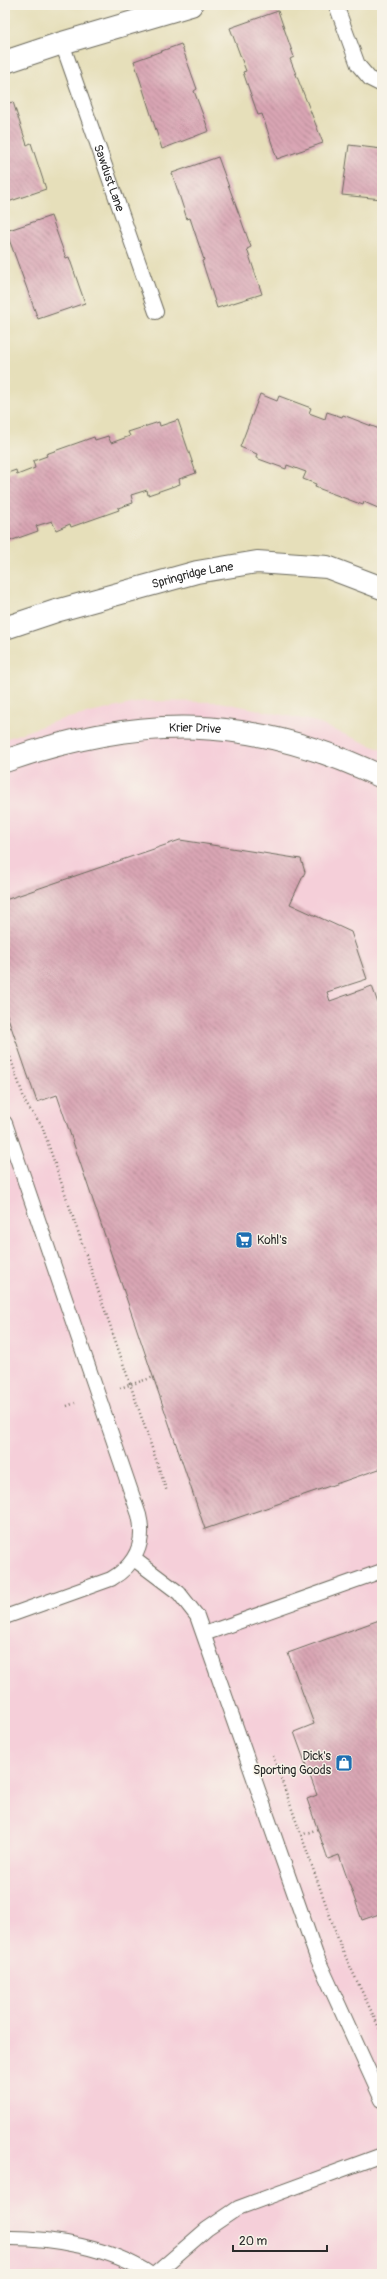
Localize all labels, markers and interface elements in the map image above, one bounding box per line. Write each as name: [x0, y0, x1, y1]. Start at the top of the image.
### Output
street label: Sawdust Lane: [91, 142, 128, 214]
street label: Springridge Lane: [150, 559, 234, 592]
street label: Krier Drive: [169, 720, 222, 737]
supermarket icon: Kohl's: [234, 1230, 254, 1250]
place label: Kohl's: [257, 1233, 288, 1248]
place label: Dick's Sporting Goods: [253, 1749, 332, 1778]
shop icon: Dick's Sporting Goods: [334, 1753, 354, 1773]
scale bar: [233, 2227, 327, 2253]
text: 20 m: [239, 2234, 268, 2249]

